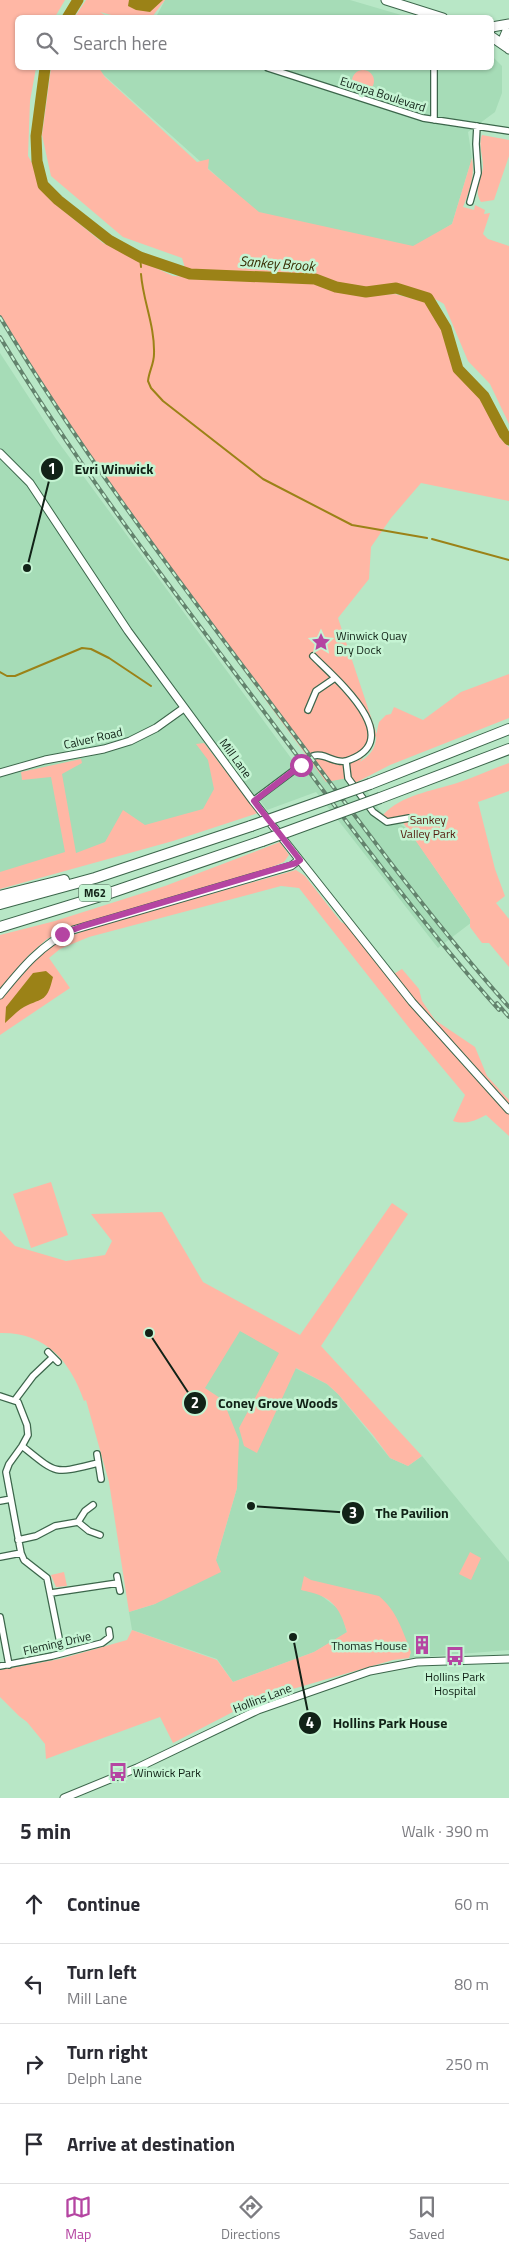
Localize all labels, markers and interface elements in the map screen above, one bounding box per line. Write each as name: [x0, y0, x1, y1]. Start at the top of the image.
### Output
search box: [15, 15, 494, 70]
text: Search here: [73, 28, 167, 57]
icon: search: [33, 29, 61, 57]
street label: Europa Boulevard: [338, 71, 428, 117]
water label: Sankey Brook: [239, 250, 317, 276]
callout: Evri Winwick: [40, 454, 164, 483]
text: 1: [48, 457, 56, 480]
text: Evri Winwick: [75, 458, 154, 479]
place label: Winwick Quay Dry Dock: [336, 626, 407, 659]
place icon: Winwick Quay Dry Dock: [310, 631, 332, 653]
street label: Calver Road: [62, 722, 124, 754]
street label: Mill Lane: [215, 734, 257, 782]
route start: [290, 754, 313, 777]
park label: Sankey Valley Park: [400, 810, 456, 843]
road number: M62: [79, 884, 111, 901]
route end: [51, 923, 74, 946]
callout: Coney Grove Woods: [183, 1389, 348, 1418]
text: 2: [191, 1391, 199, 1414]
text: Coney Grove Woods: [218, 1392, 338, 1413]
callout: The Pavilion: [340, 1498, 459, 1527]
text: 3: [349, 1501, 357, 1524]
text: The Pavilion: [375, 1502, 449, 1523]
street label: Fleming Drive: [21, 1626, 93, 1660]
building icon: Thomas House: [411, 1634, 433, 1656]
place label: Thomas House: [331, 1636, 407, 1655]
bus stop icon: Hollins Park Hospital: [444, 1645, 466, 1667]
place label: Hollins Park Hospital: [425, 1667, 485, 1700]
street label: Hollins Lane: [230, 1678, 294, 1718]
callout: Hollins Park House: [298, 1708, 457, 1737]
text: 4: [306, 1711, 314, 1734]
text: Hollins Park House: [333, 1712, 447, 1733]
bus stop icon: Winwick Park: [107, 1761, 129, 1783]
place label: Winwick Park: [133, 1763, 201, 1782]
text: 5 min: [20, 1815, 71, 1847]
text: Walk · 390 m: [401, 1819, 489, 1843]
text: Continue: [67, 1889, 140, 1918]
icon: ahead: [20, 1890, 48, 1918]
text: 60 m: [454, 1892, 489, 1916]
text: Turn left: [67, 1957, 137, 1986]
icon: left: [20, 1970, 48, 1998]
text: 80 m: [454, 1972, 489, 1996]
text: Mill Lane: [67, 1986, 127, 2010]
text: Turn right: [67, 2037, 148, 2066]
icon: right: [20, 2050, 48, 2078]
text: 250 m: [445, 2052, 489, 2076]
text: Delph Lane: [67, 2066, 142, 2090]
text: Arrive at destination: [67, 2129, 235, 2158]
icon: arrive: [20, 2130, 48, 2158]
tab: Map: [64, 2193, 92, 2244]
tab: Directions: [221, 2193, 280, 2244]
tab: Saved: [409, 2193, 445, 2244]

